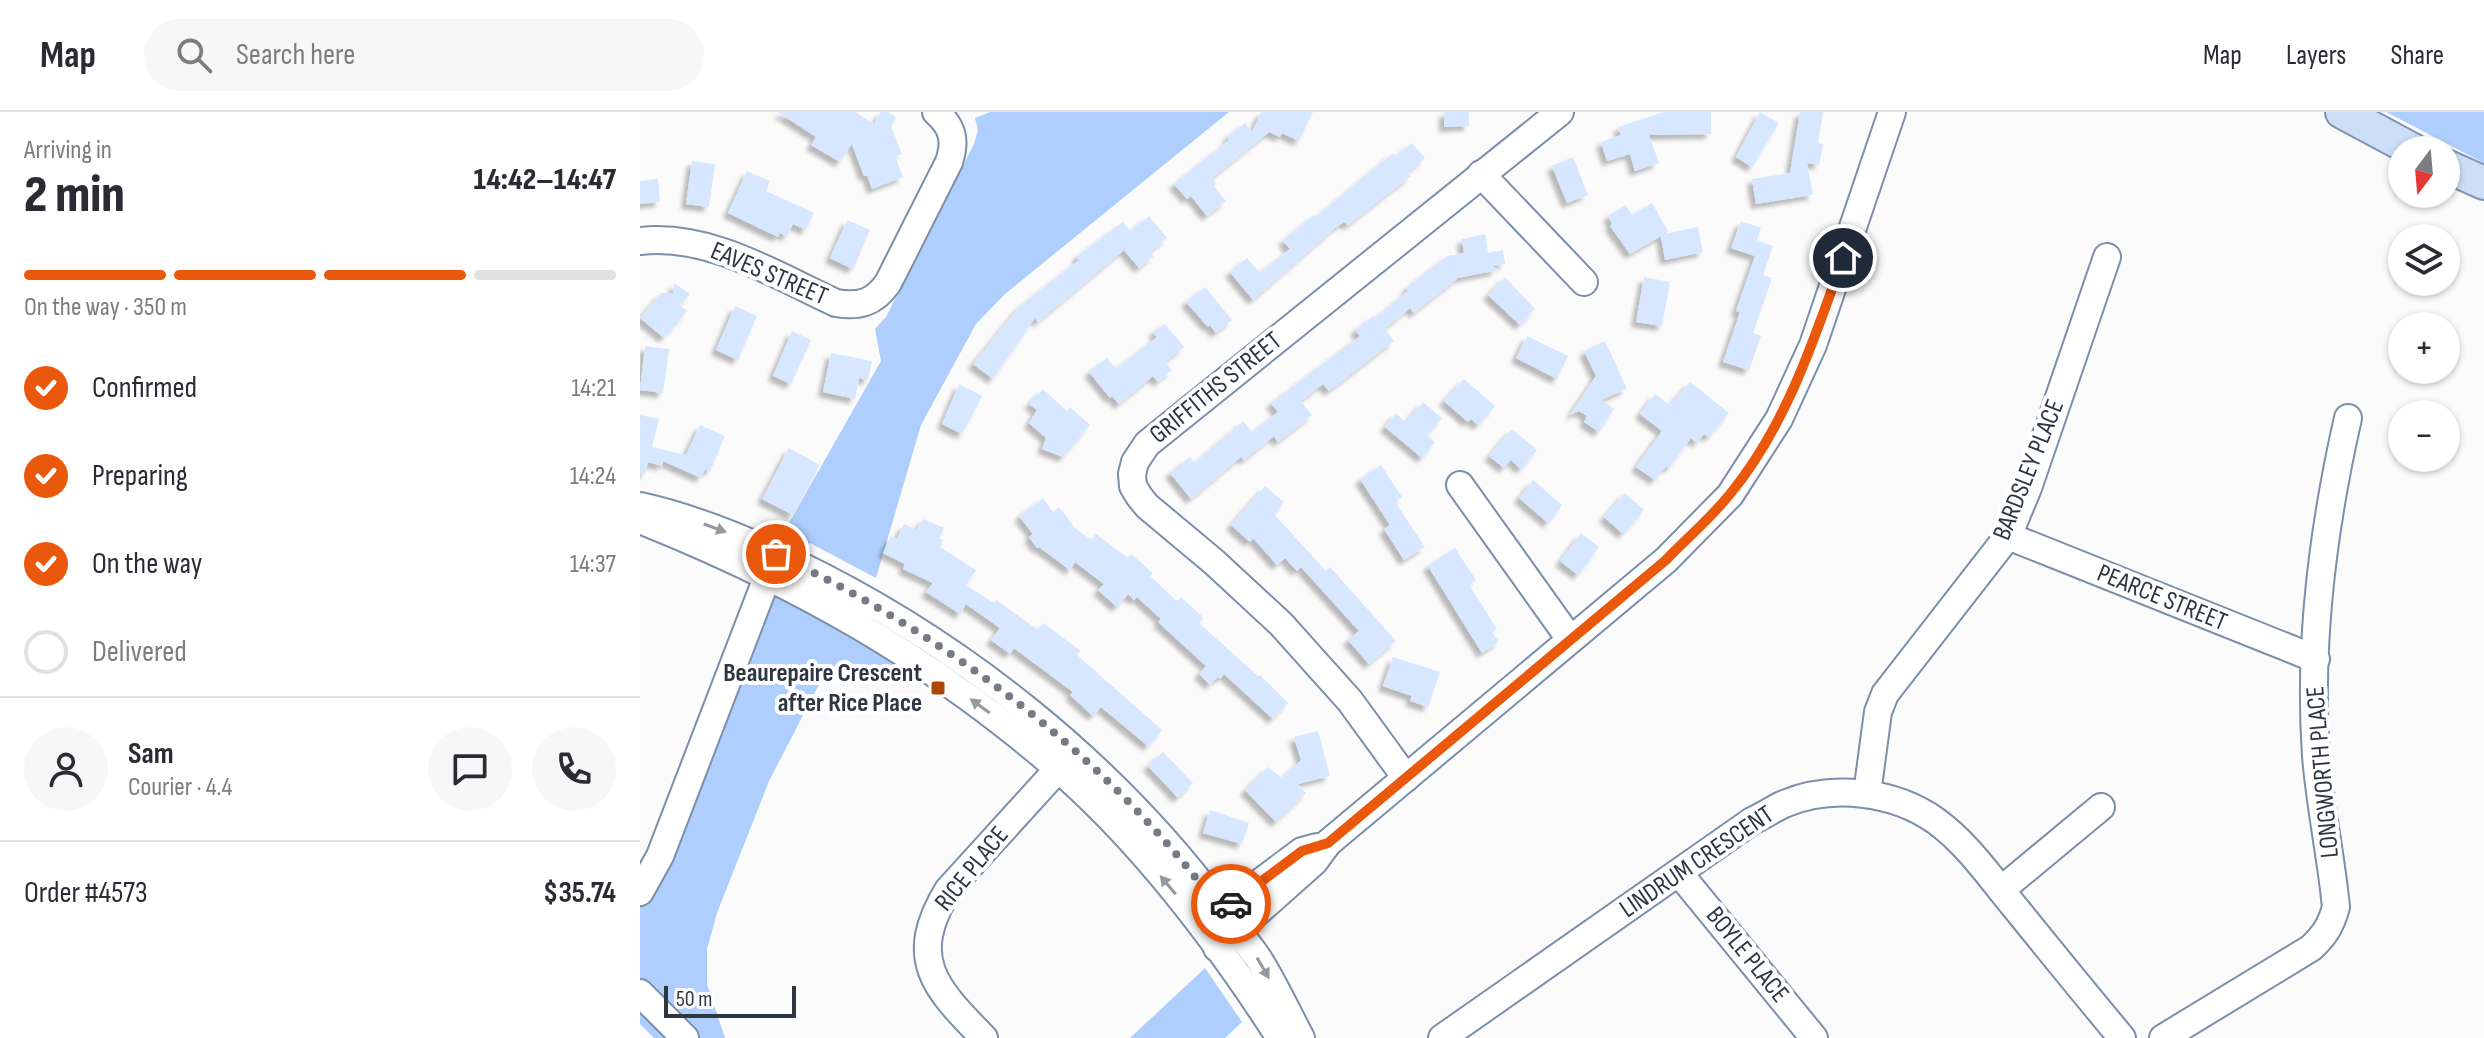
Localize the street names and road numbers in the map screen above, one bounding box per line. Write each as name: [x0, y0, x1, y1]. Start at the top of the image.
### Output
street label: EAVES STREET: [706, 235, 832, 313]
street label: GRIFFITHS STREET: [1144, 325, 1288, 451]
street label: BARDSLEY PLACE: [1987, 395, 2071, 545]
street label: PEARCE STREET: [2093, 558, 2231, 638]
street label: LONGWORTH PLACE: [2300, 685, 2346, 859]
street label: LINDRUM CRESCENT: [1614, 799, 1780, 925]
street label: RICE PLACE: [929, 820, 1015, 918]
street label: BOYLE PLACE: [1699, 901, 1795, 1009]

